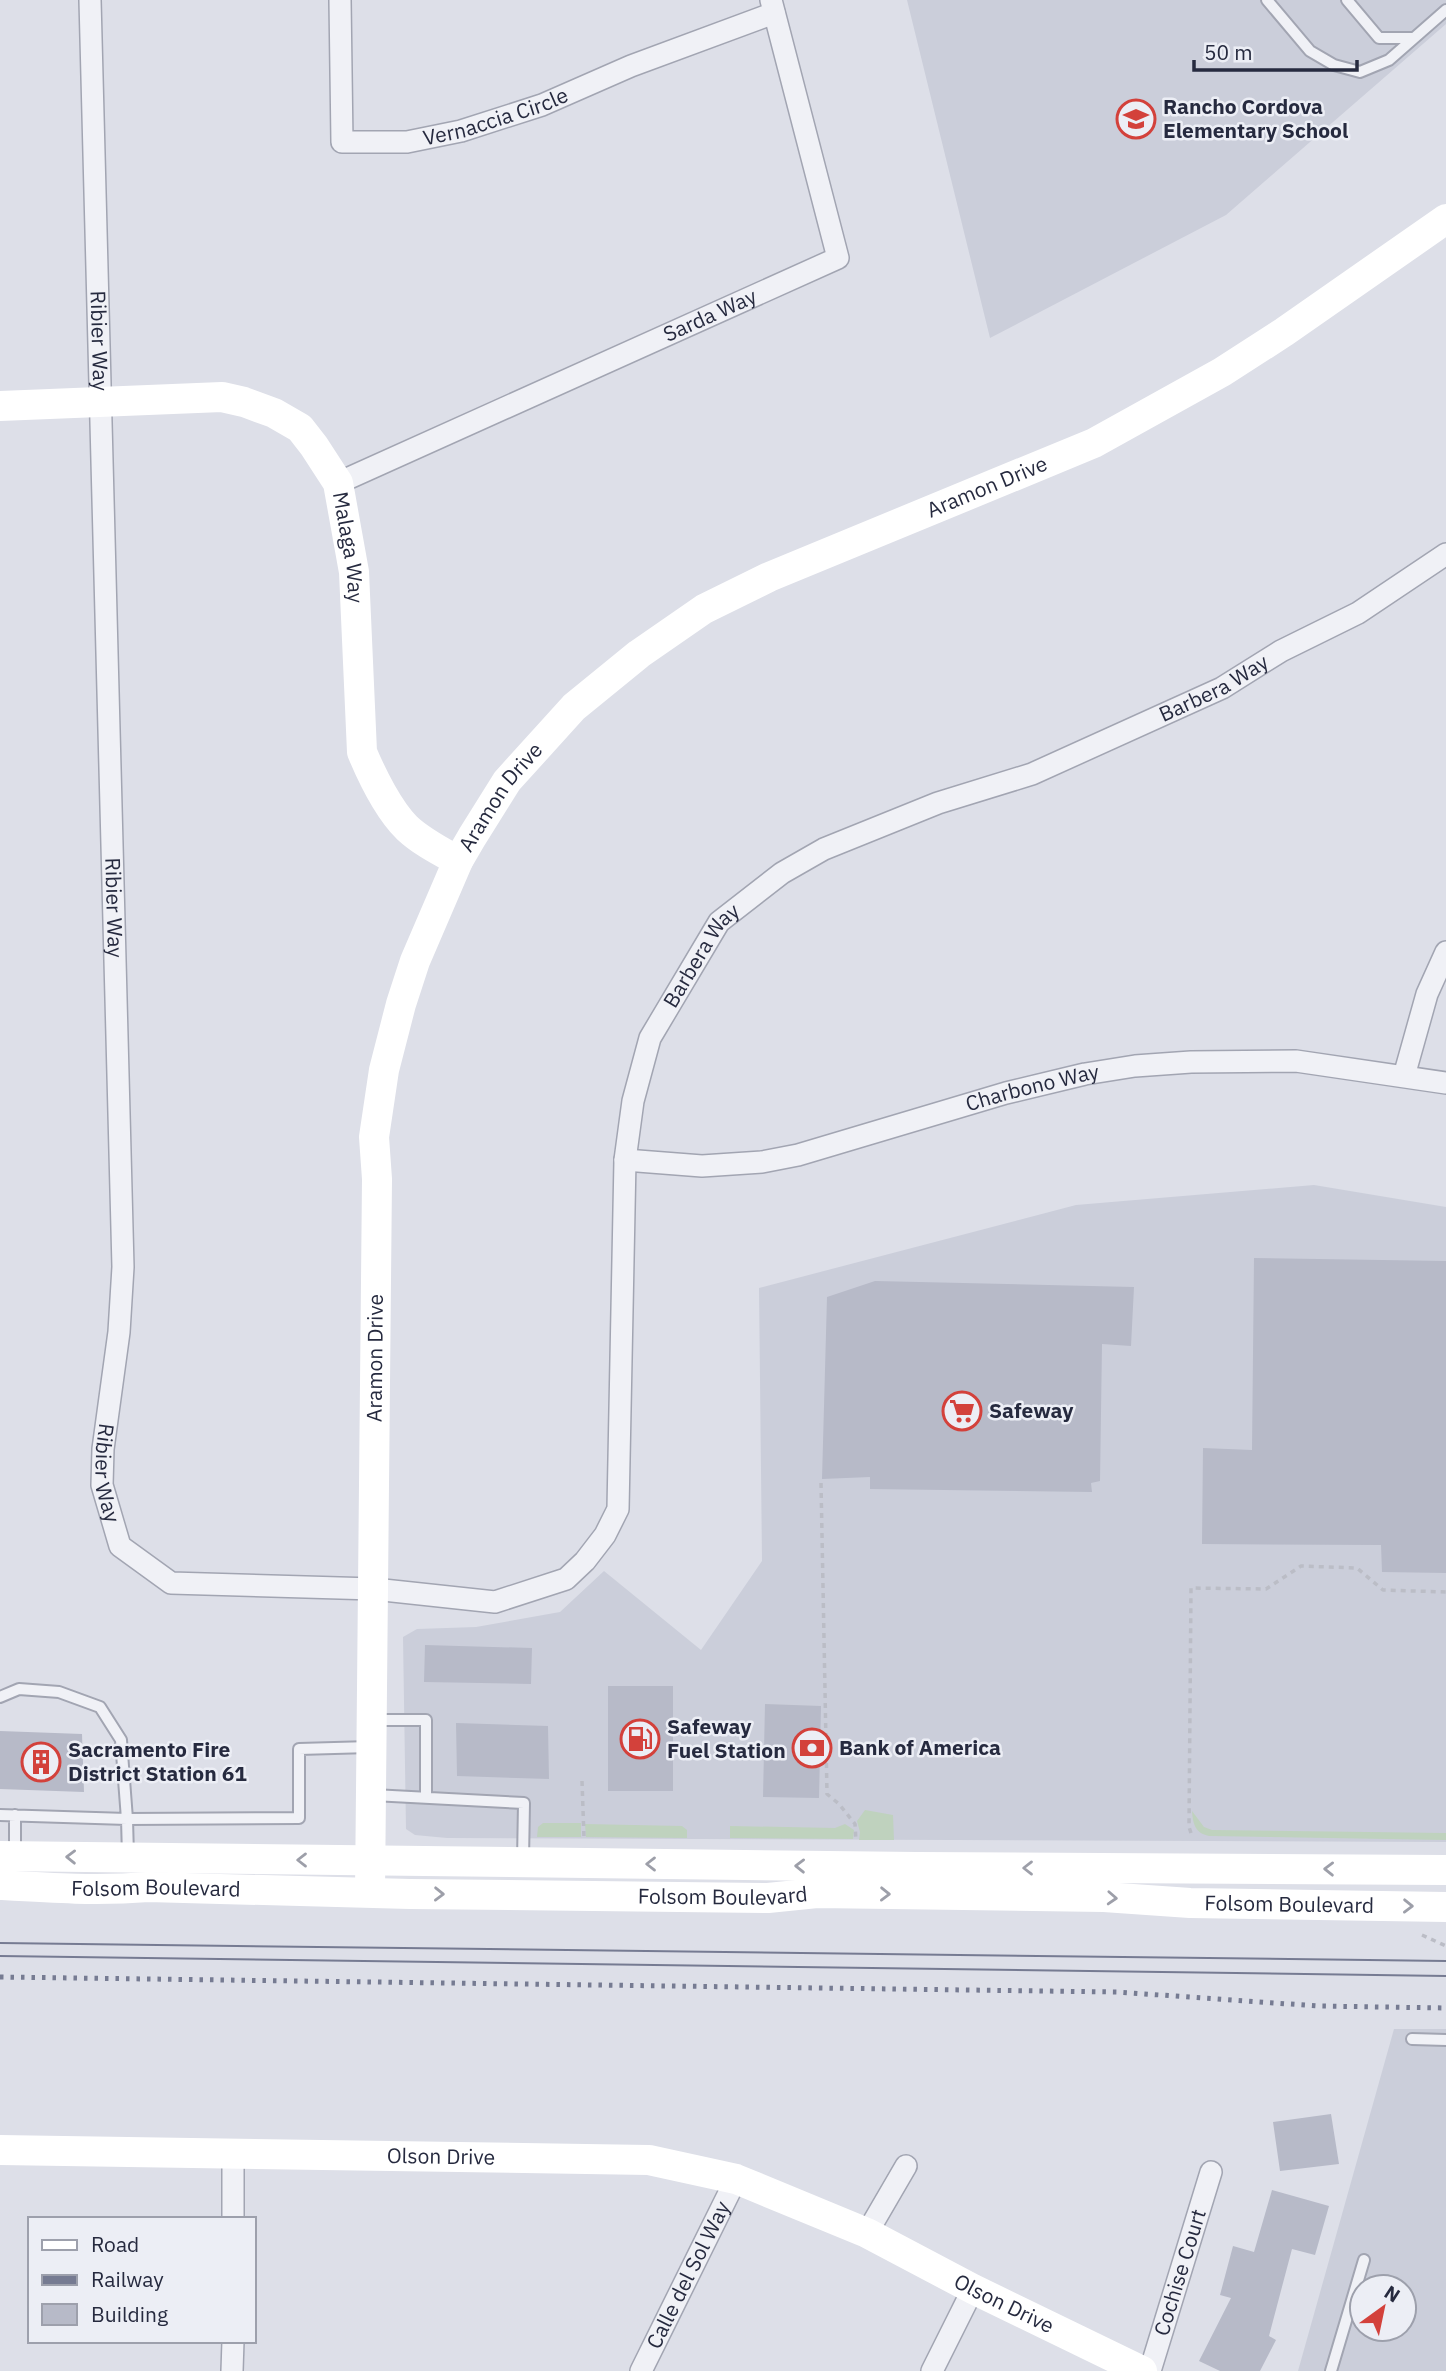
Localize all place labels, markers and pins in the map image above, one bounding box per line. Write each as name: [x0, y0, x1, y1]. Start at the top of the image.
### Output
place label: Rancho Cordova Elementary School: [1163, 92, 1348, 144]
school or university icon: Rancho Cordova Elementary School: [1115, 98, 1157, 140]
supermarket icon: Safeway: [941, 1390, 983, 1432]
place label: Safeway: [989, 1396, 1074, 1424]
place label: Safeway Fuel Station: [667, 1712, 786, 1764]
fuel station icon: Safeway Fuel Station: [619, 1718, 661, 1760]
bank icon: Bank of America: [791, 1727, 833, 1769]
place label: Bank of America: [839, 1733, 1001, 1761]
place label: Sacramento Fire District Station 61: [68, 1735, 247, 1787]
building icon: Sacramento Fire District Station 61: [20, 1741, 62, 1783]

